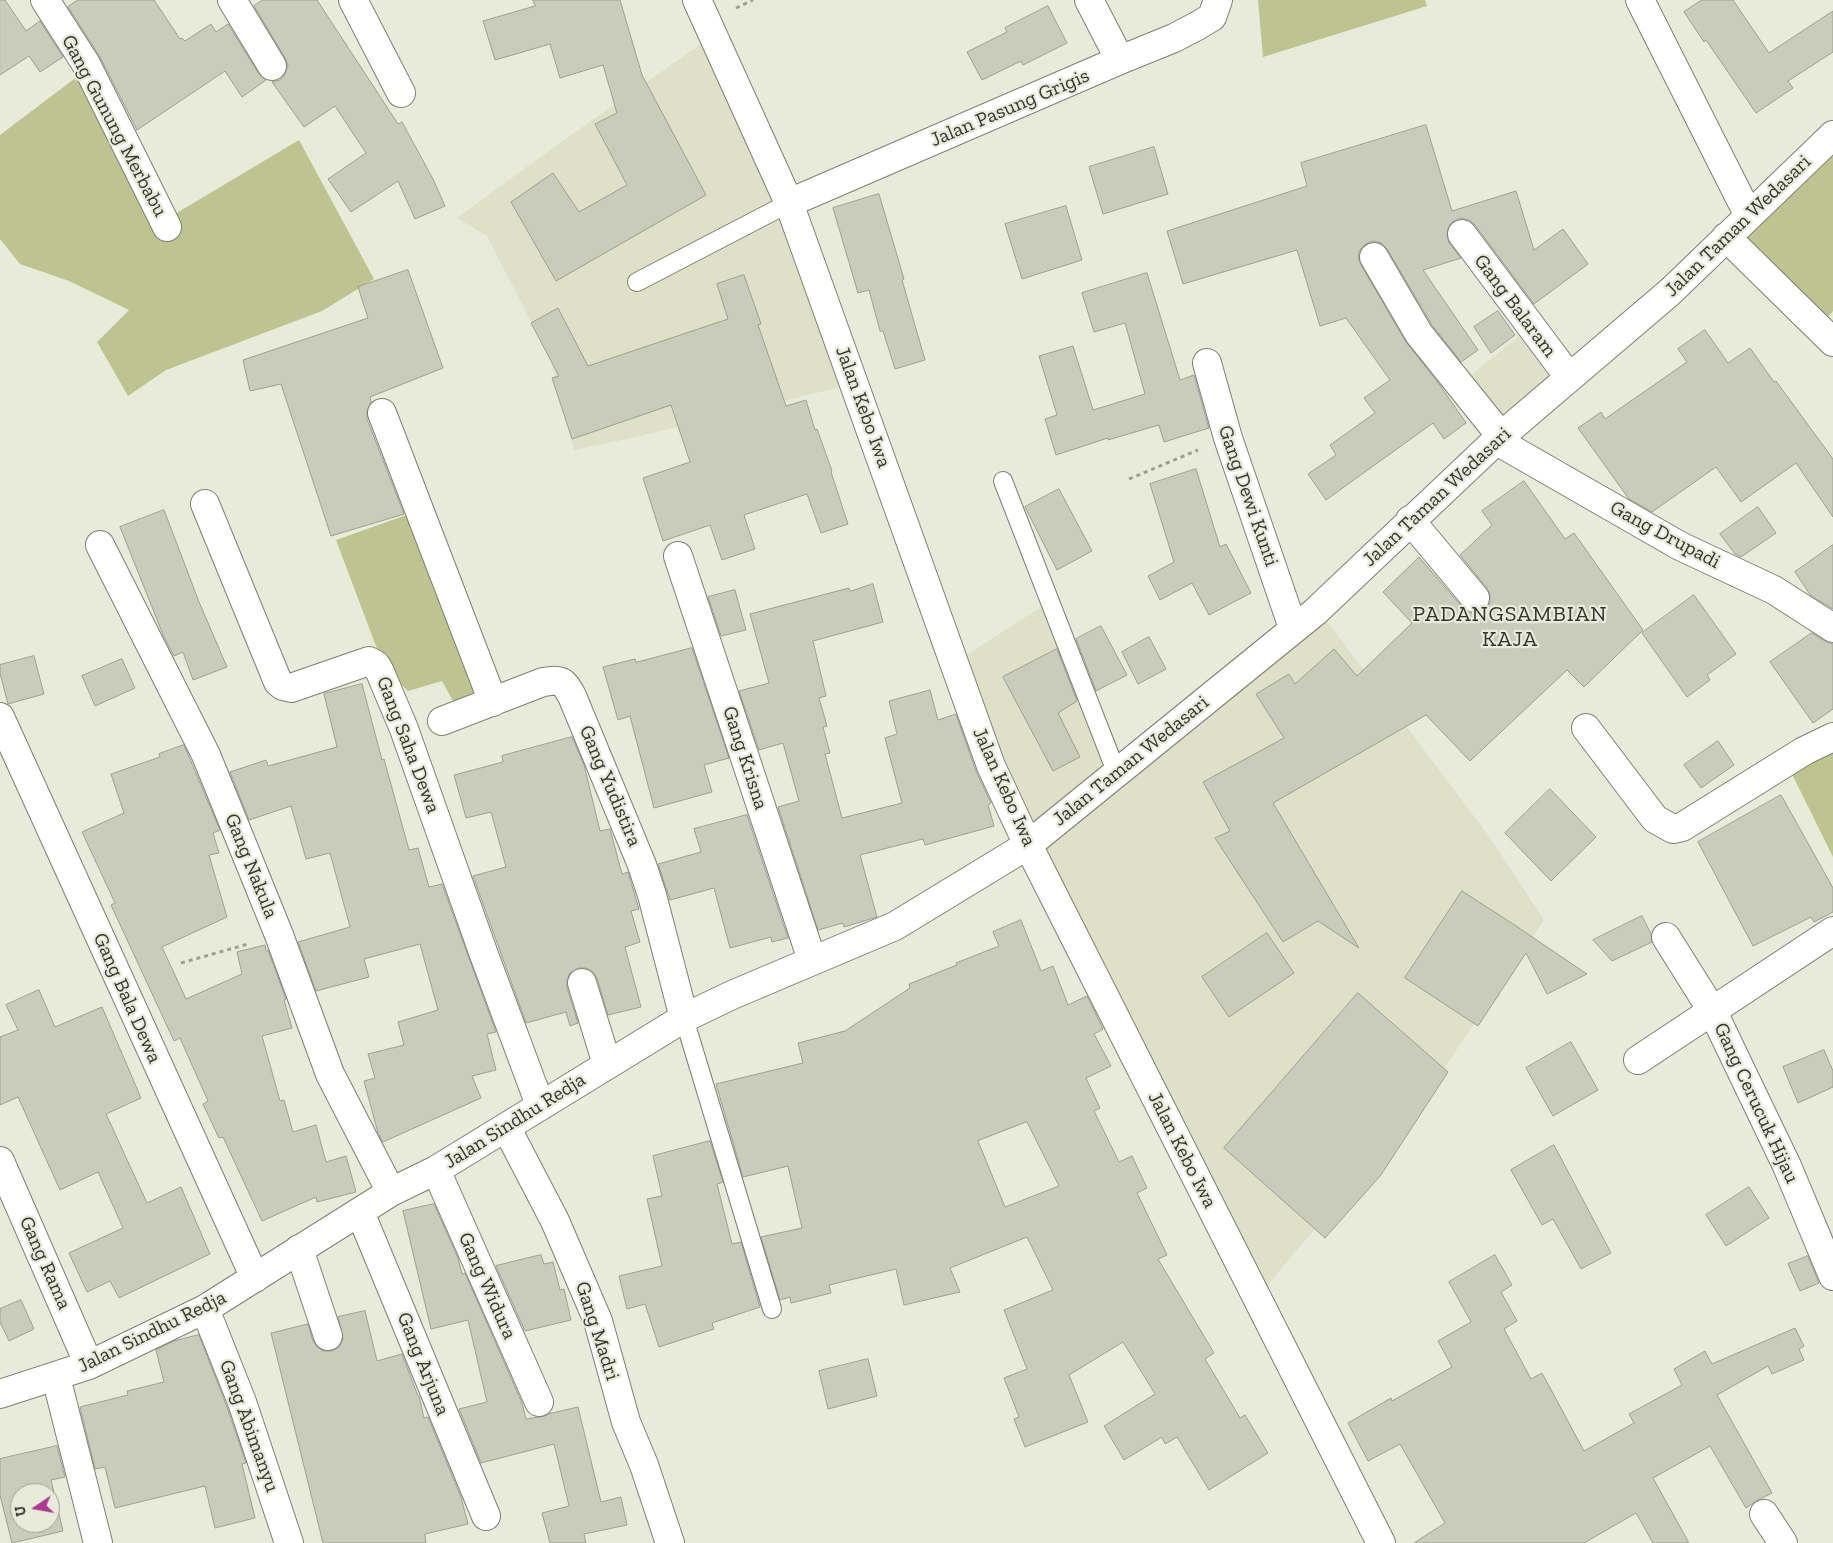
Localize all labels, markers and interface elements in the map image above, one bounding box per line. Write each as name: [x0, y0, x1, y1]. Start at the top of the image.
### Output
street label: Gang Gunung Merbabu: [56, 31, 172, 221]
street label: Jalan Pasung Grigis: [927, 64, 1093, 152]
street label: Jalan Taman Wedasari: [1660, 150, 1816, 302]
street label: Gang Balaram: [1469, 250, 1561, 362]
street label: Jalan Kebo Iwa: [830, 343, 896, 471]
street label: Gang Dewi Kunti: [1213, 422, 1283, 570]
street label: Jalan Taman Wedasari: [1358, 422, 1516, 572]
street label: Gang Drupadi: [1606, 496, 1724, 574]
district label: PADANGSAMBIAN KAJA: [1411, 602, 1609, 654]
street label: Gang Saha Dewa: [371, 673, 445, 817]
street label: Jalan Taman Wedasari: [1048, 691, 1214, 831]
street label: Gang Krisna: [717, 703, 773, 813]
street label: Gang Yudistira: [574, 722, 646, 850]
street label: Jalan Kebo Iwa: [967, 724, 1041, 850]
street label: Gang Nakula: [219, 810, 283, 922]
street label: Gang Bala Dewa: [88, 929, 166, 1067]
street label: Gang Cerucuk Hijau: [1708, 1019, 1804, 1187]
street label: Jalan Sindhu Redja: [440, 1068, 590, 1174]
street label: Jalan Kebo Iwa: [1142, 1088, 1222, 1212]
street label: Gang Rama: [14, 1213, 76, 1313]
street label: Gang Widura: [453, 1229, 521, 1343]
street label: Gang Madri: [570, 1279, 624, 1383]
street label: Jalan Sindhu Redja: [74, 1286, 230, 1378]
street label: Gang Arjuna: [391, 1309, 455, 1419]
street label: Gang Abimanyu: [214, 1357, 284, 1495]
north arrow: [10, 1483, 60, 1533]
text: U: [11, 1504, 30, 1518]

